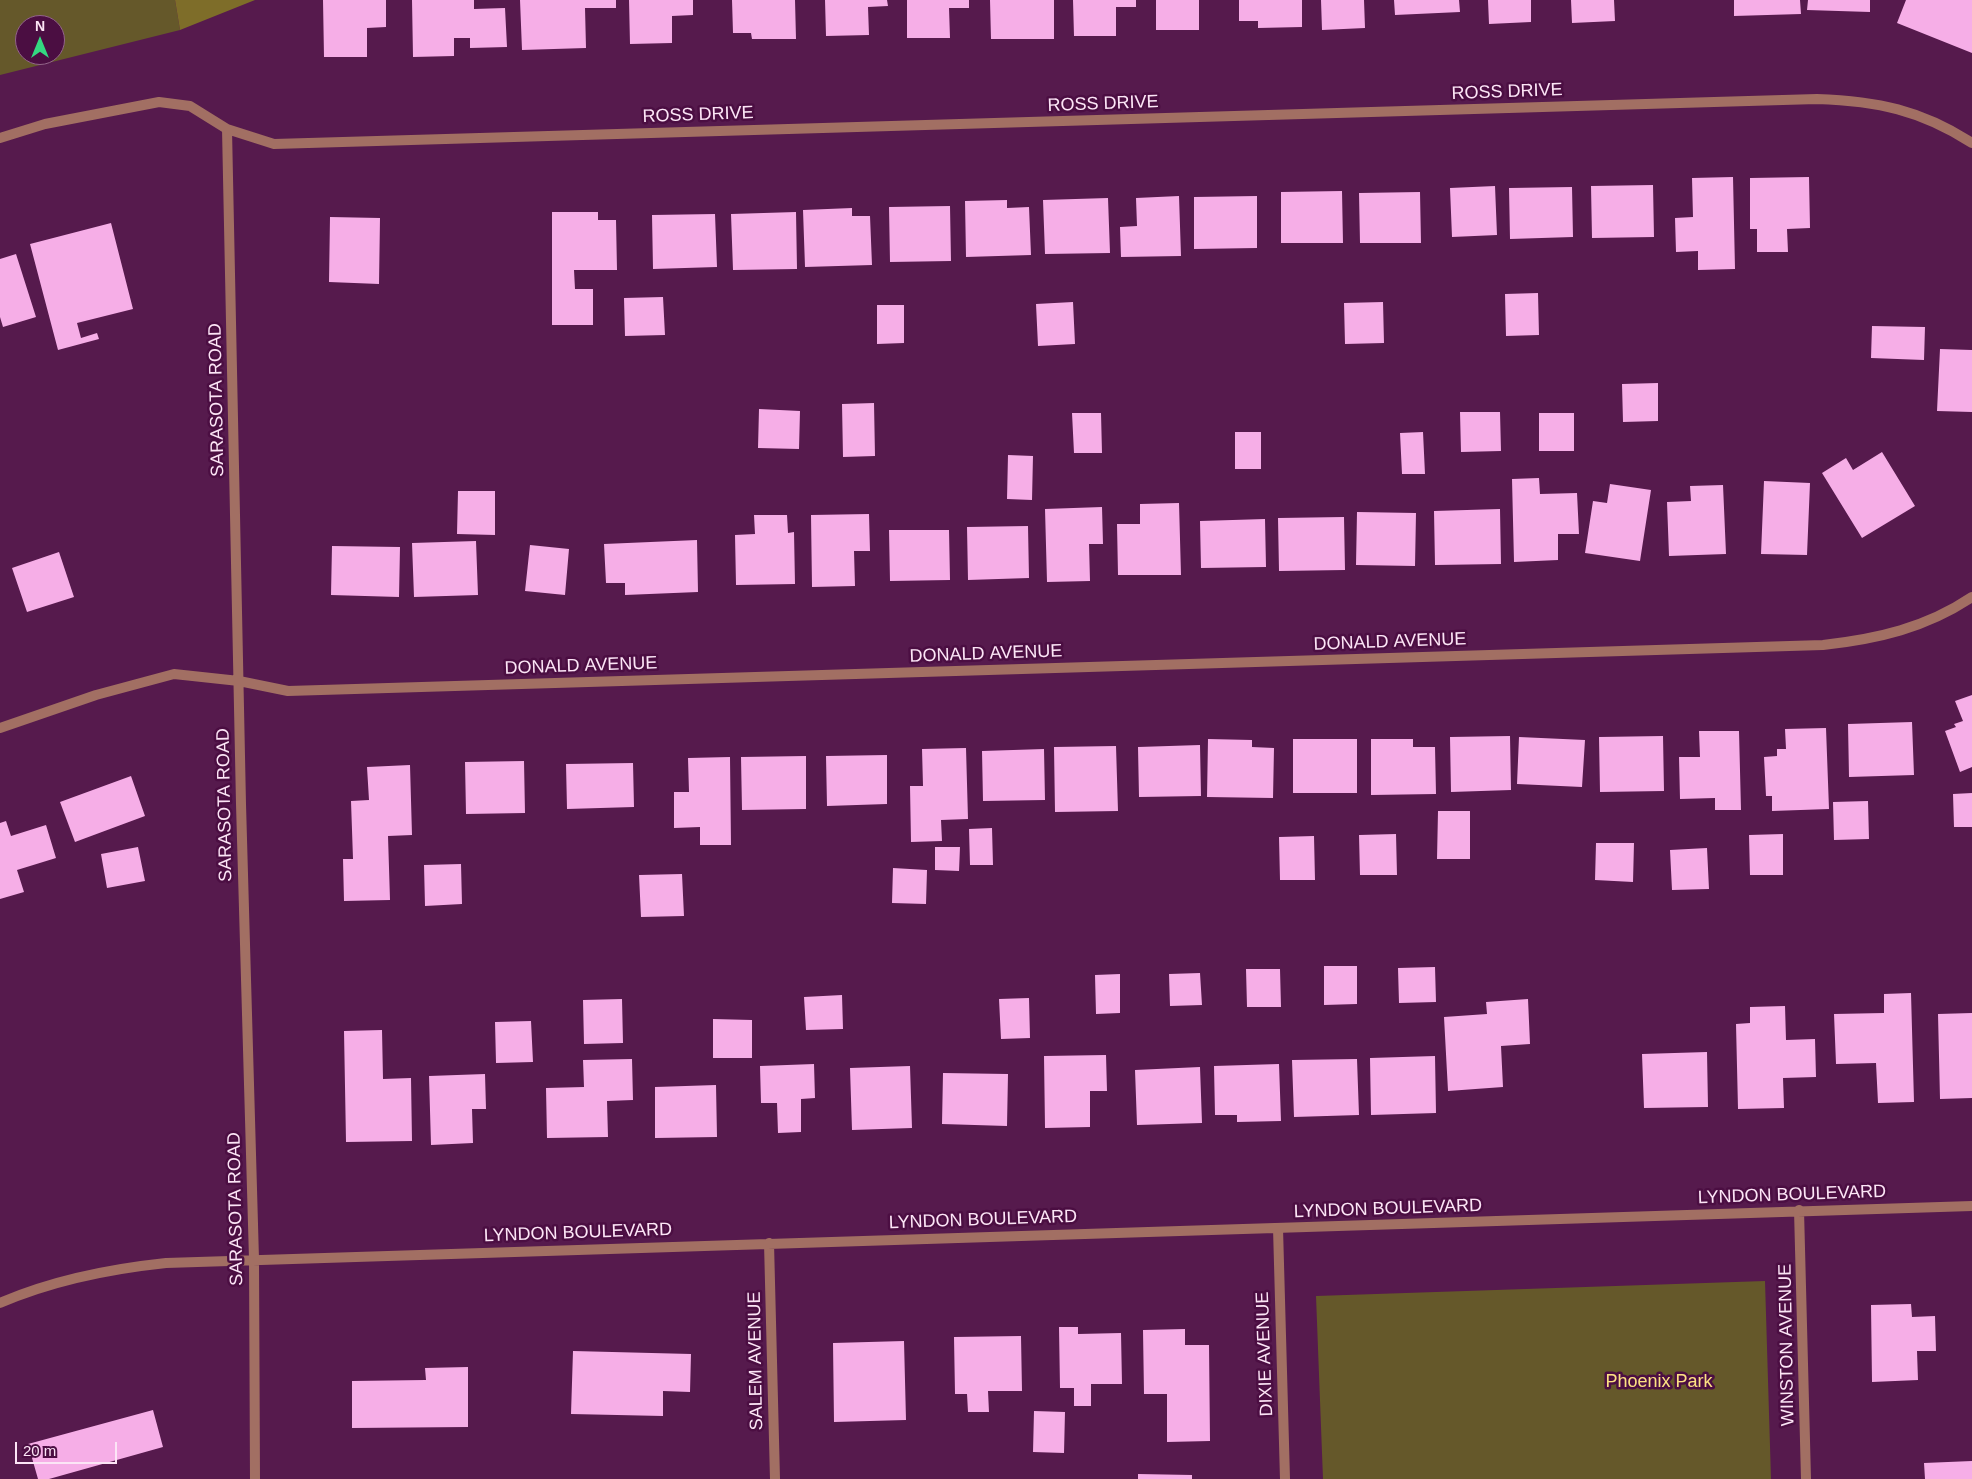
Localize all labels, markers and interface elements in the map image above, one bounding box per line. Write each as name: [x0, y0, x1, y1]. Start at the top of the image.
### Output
north arrow: [15, 15, 65, 65]
text: N: [35, 18, 45, 34]
street label: ROSS DRIVE: [1451, 79, 1563, 105]
street label: ROSS DRIVE: [1047, 91, 1159, 117]
street label: ROSS DRIVE: [642, 102, 754, 128]
street label: SARASOTA ROAD: [205, 323, 229, 477]
street label: DONALD AVENUE: [1313, 629, 1467, 655]
street label: DONALD AVENUE: [909, 641, 1063, 667]
street label: DONALD AVENUE: [504, 653, 658, 679]
street label: SARASOTA ROAD: [213, 728, 237, 882]
street label: SARASOTA ROAD: [224, 1132, 248, 1286]
street label: LYNDON BOULEVARD: [1697, 1181, 1887, 1209]
street label: LYNDON BOULEVARD: [1293, 1195, 1483, 1223]
street label: LYNDON BOULEVARD: [888, 1206, 1078, 1234]
street label: LYNDON BOULEVARD: [483, 1219, 673, 1247]
street label: WINSTON AVENUE: [1775, 1264, 1799, 1426]
street label: SALEM AVENUE: [744, 1291, 768, 1431]
street label: DIXIE AVENUE: [1252, 1291, 1278, 1417]
park label: Phoenix Park: [1605, 1371, 1713, 1393]
scale bar: [18, 1432, 120, 1464]
text: 20 m: [23, 1442, 56, 1459]

